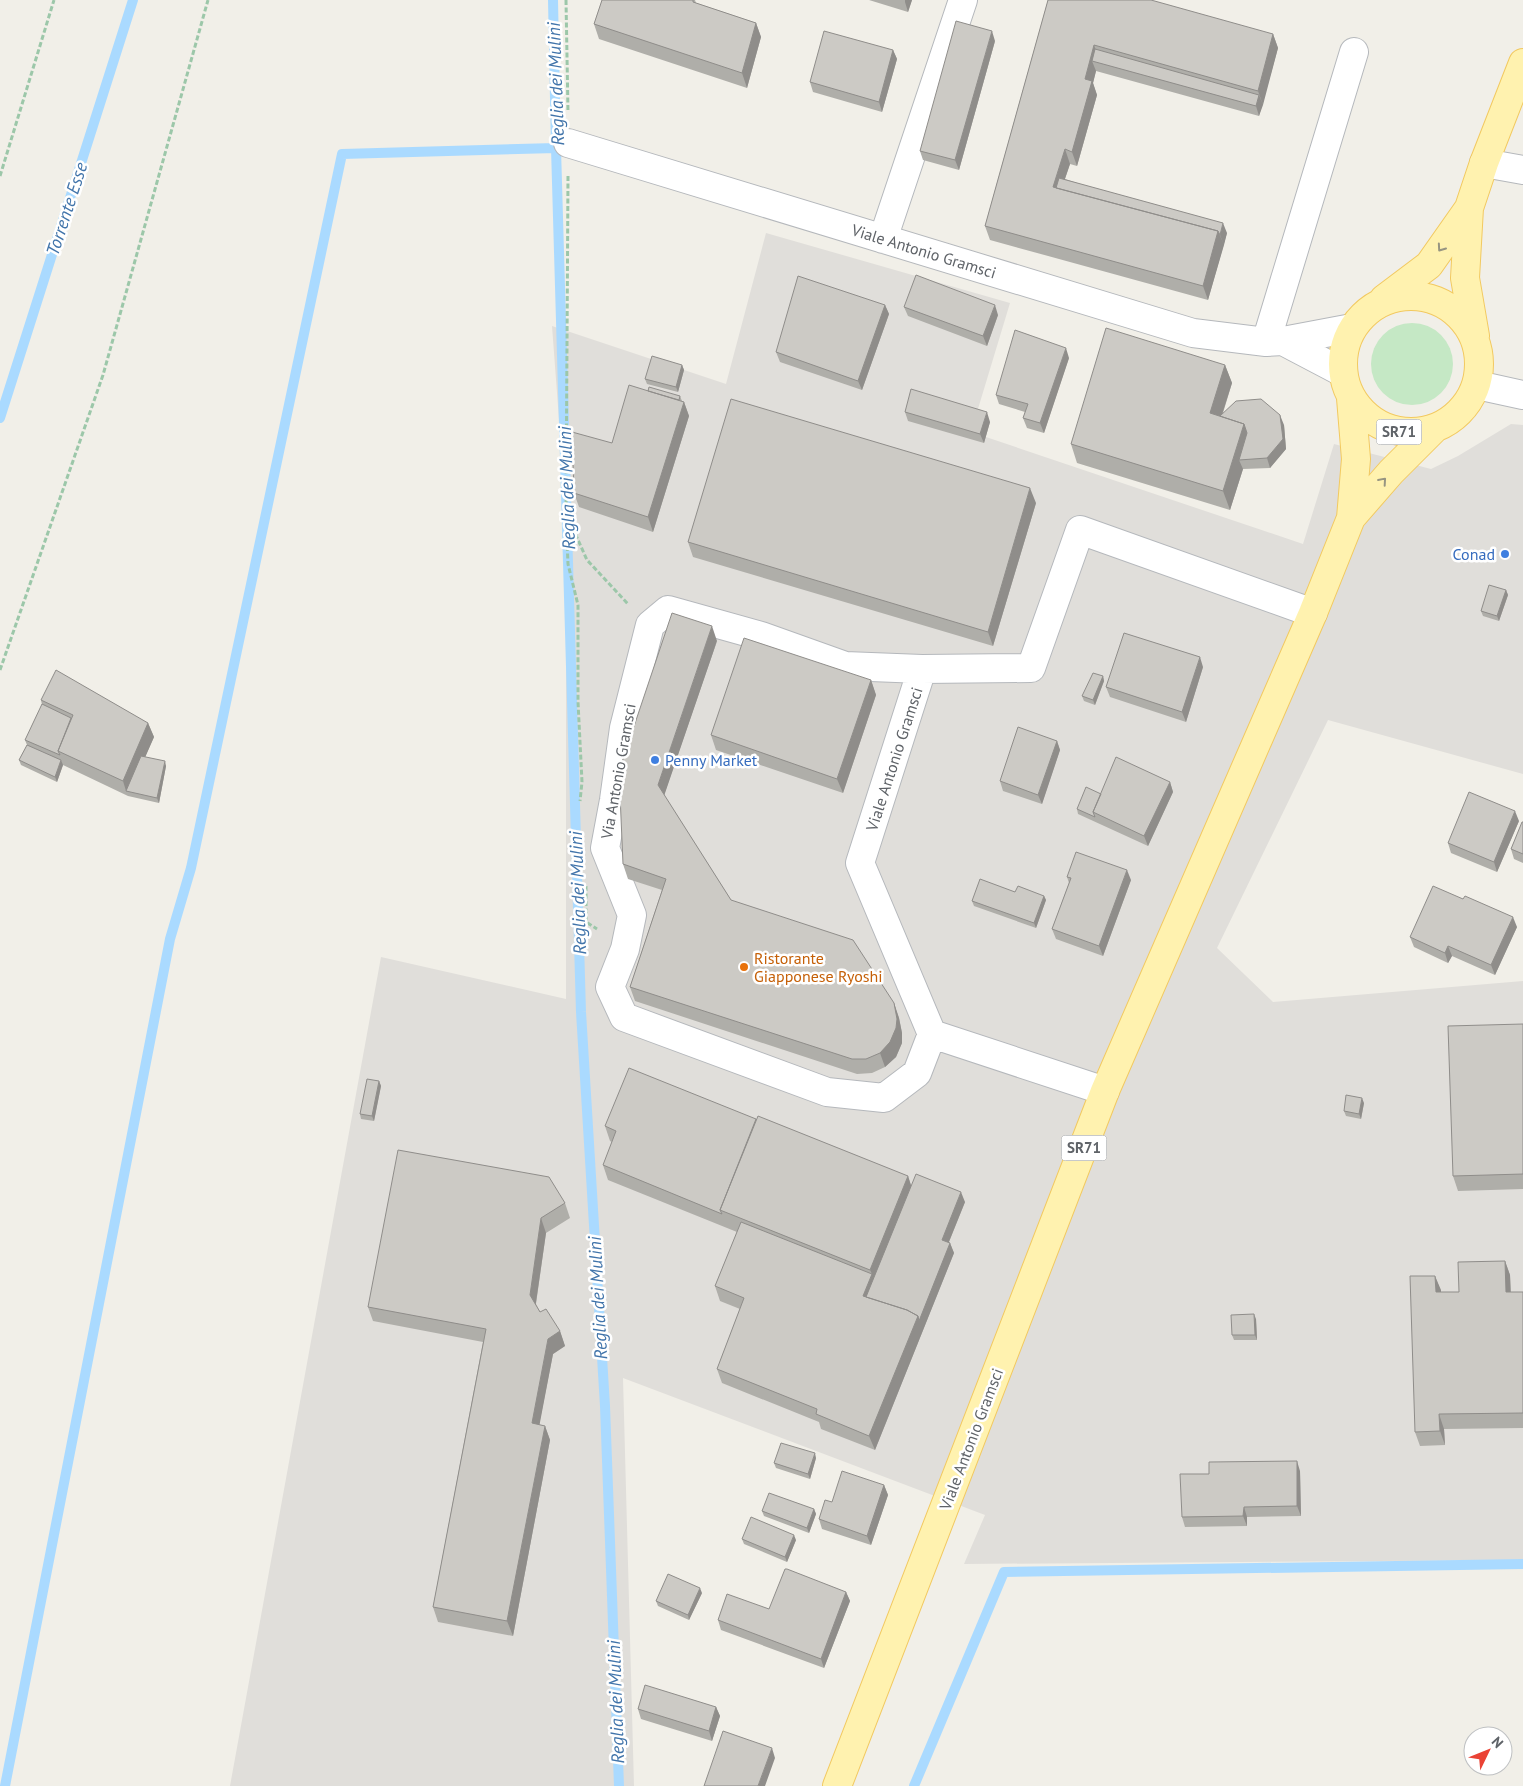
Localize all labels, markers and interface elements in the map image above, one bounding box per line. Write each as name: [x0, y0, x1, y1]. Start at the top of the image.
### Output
water label: Reglia dei Mulini: [542, 21, 569, 146]
water label: Torrente Esse: [41, 159, 93, 258]
street label: Viale Antonio Gramsci: [848, 219, 999, 283]
one-way arrow: [1438, 242, 1447, 252]
road number: SR71: [1376, 420, 1422, 444]
water label: Reglia dei Mulini: [553, 425, 580, 550]
one-way arrow: [1378, 478, 1386, 487]
place label: Conad: [1453, 544, 1495, 564]
marker: Conad: [1499, 548, 1511, 560]
street label: Viale Antonio Gramsci: [861, 685, 927, 834]
street label: Via Antonio Gramsci: [596, 702, 640, 841]
place label: Penny Market: [665, 750, 758, 770]
marker: Penny Market: [649, 754, 661, 766]
water label: Reglia dei Mulini: [564, 830, 591, 955]
place label: Ristorante Giapponese Ryoshi: [754, 948, 883, 986]
marker: Ristorante Giapponese Ryoshi: [738, 961, 750, 973]
road number: SR71: [1062, 1136, 1106, 1160]
water label: Reglia dei Mulini: [583, 1235, 612, 1360]
street label: Viale Antonio Gramsci: [934, 1365, 1007, 1514]
water label: Reglia dei Mulini: [602, 1639, 629, 1764]
north arrow: [1463, 1726, 1513, 1776]
text: N: [1488, 1733, 1507, 1752]

